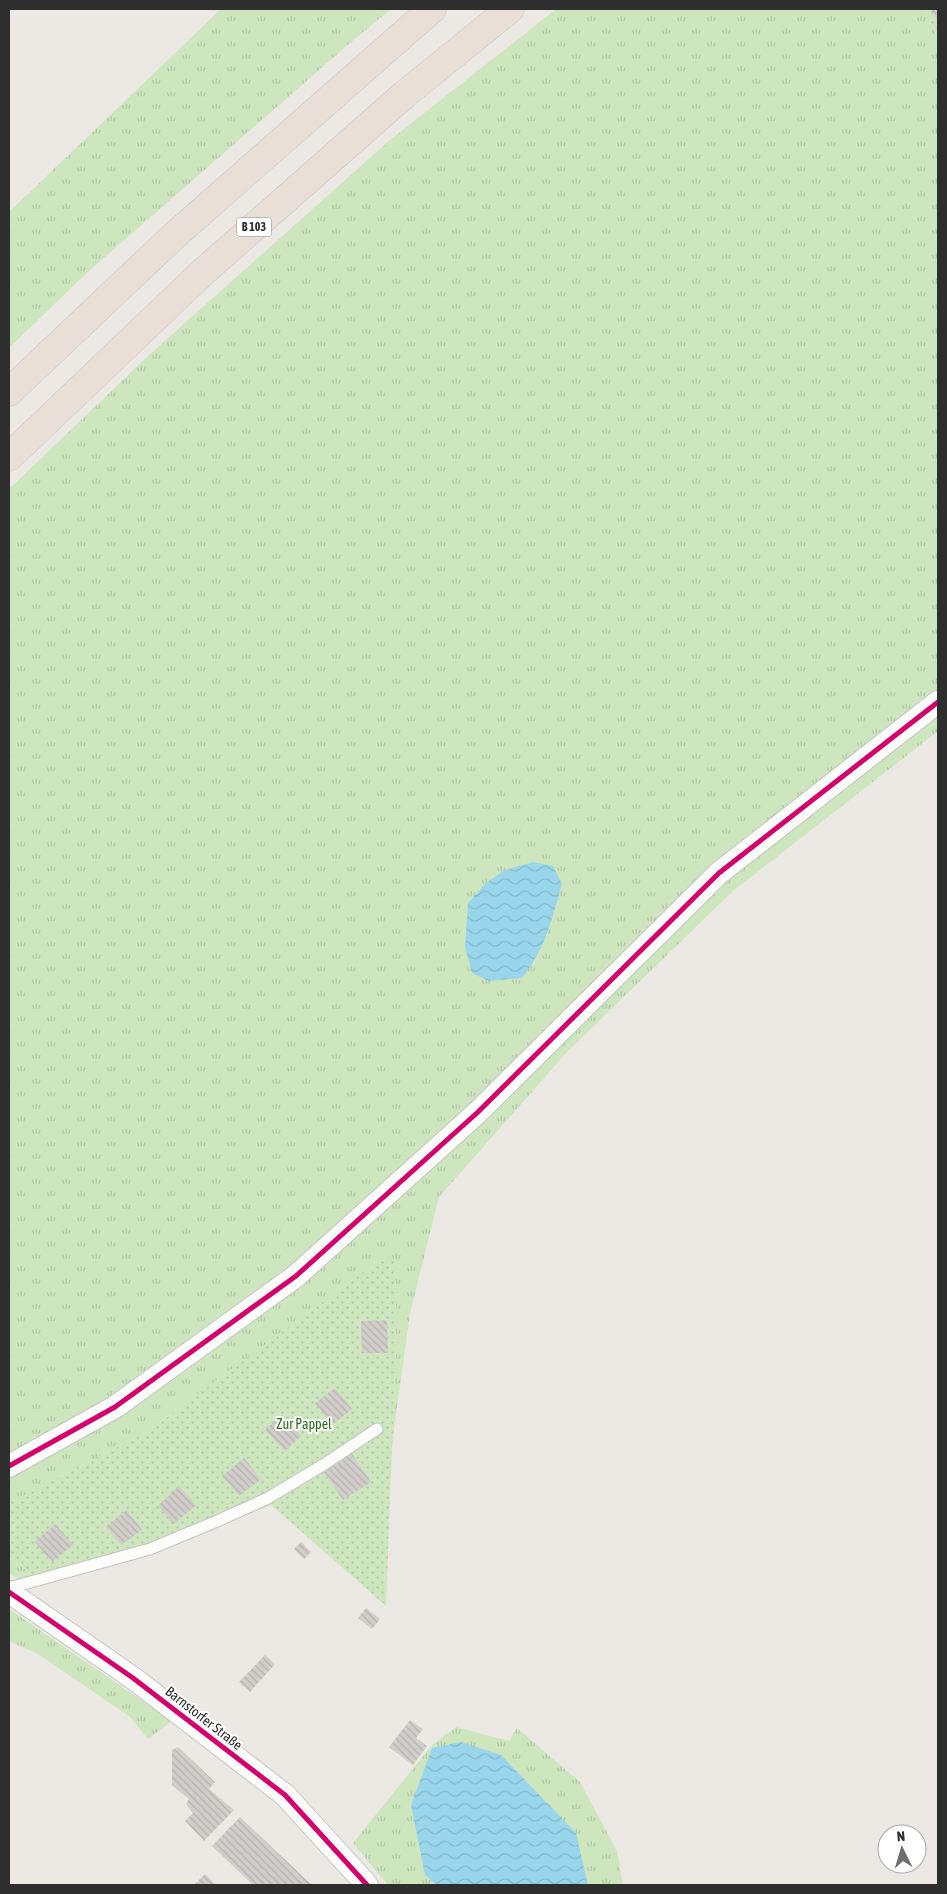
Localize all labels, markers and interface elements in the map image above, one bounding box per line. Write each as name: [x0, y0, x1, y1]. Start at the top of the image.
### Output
road number: B 103: [236, 218, 272, 236]
park label: Zur Pappel: [276, 1416, 332, 1432]
street label: Barnstorfer Straße: [162, 1683, 246, 1753]
north arrow: [877, 1824, 927, 1874]
text: N: [896, 1828, 906, 1844]

